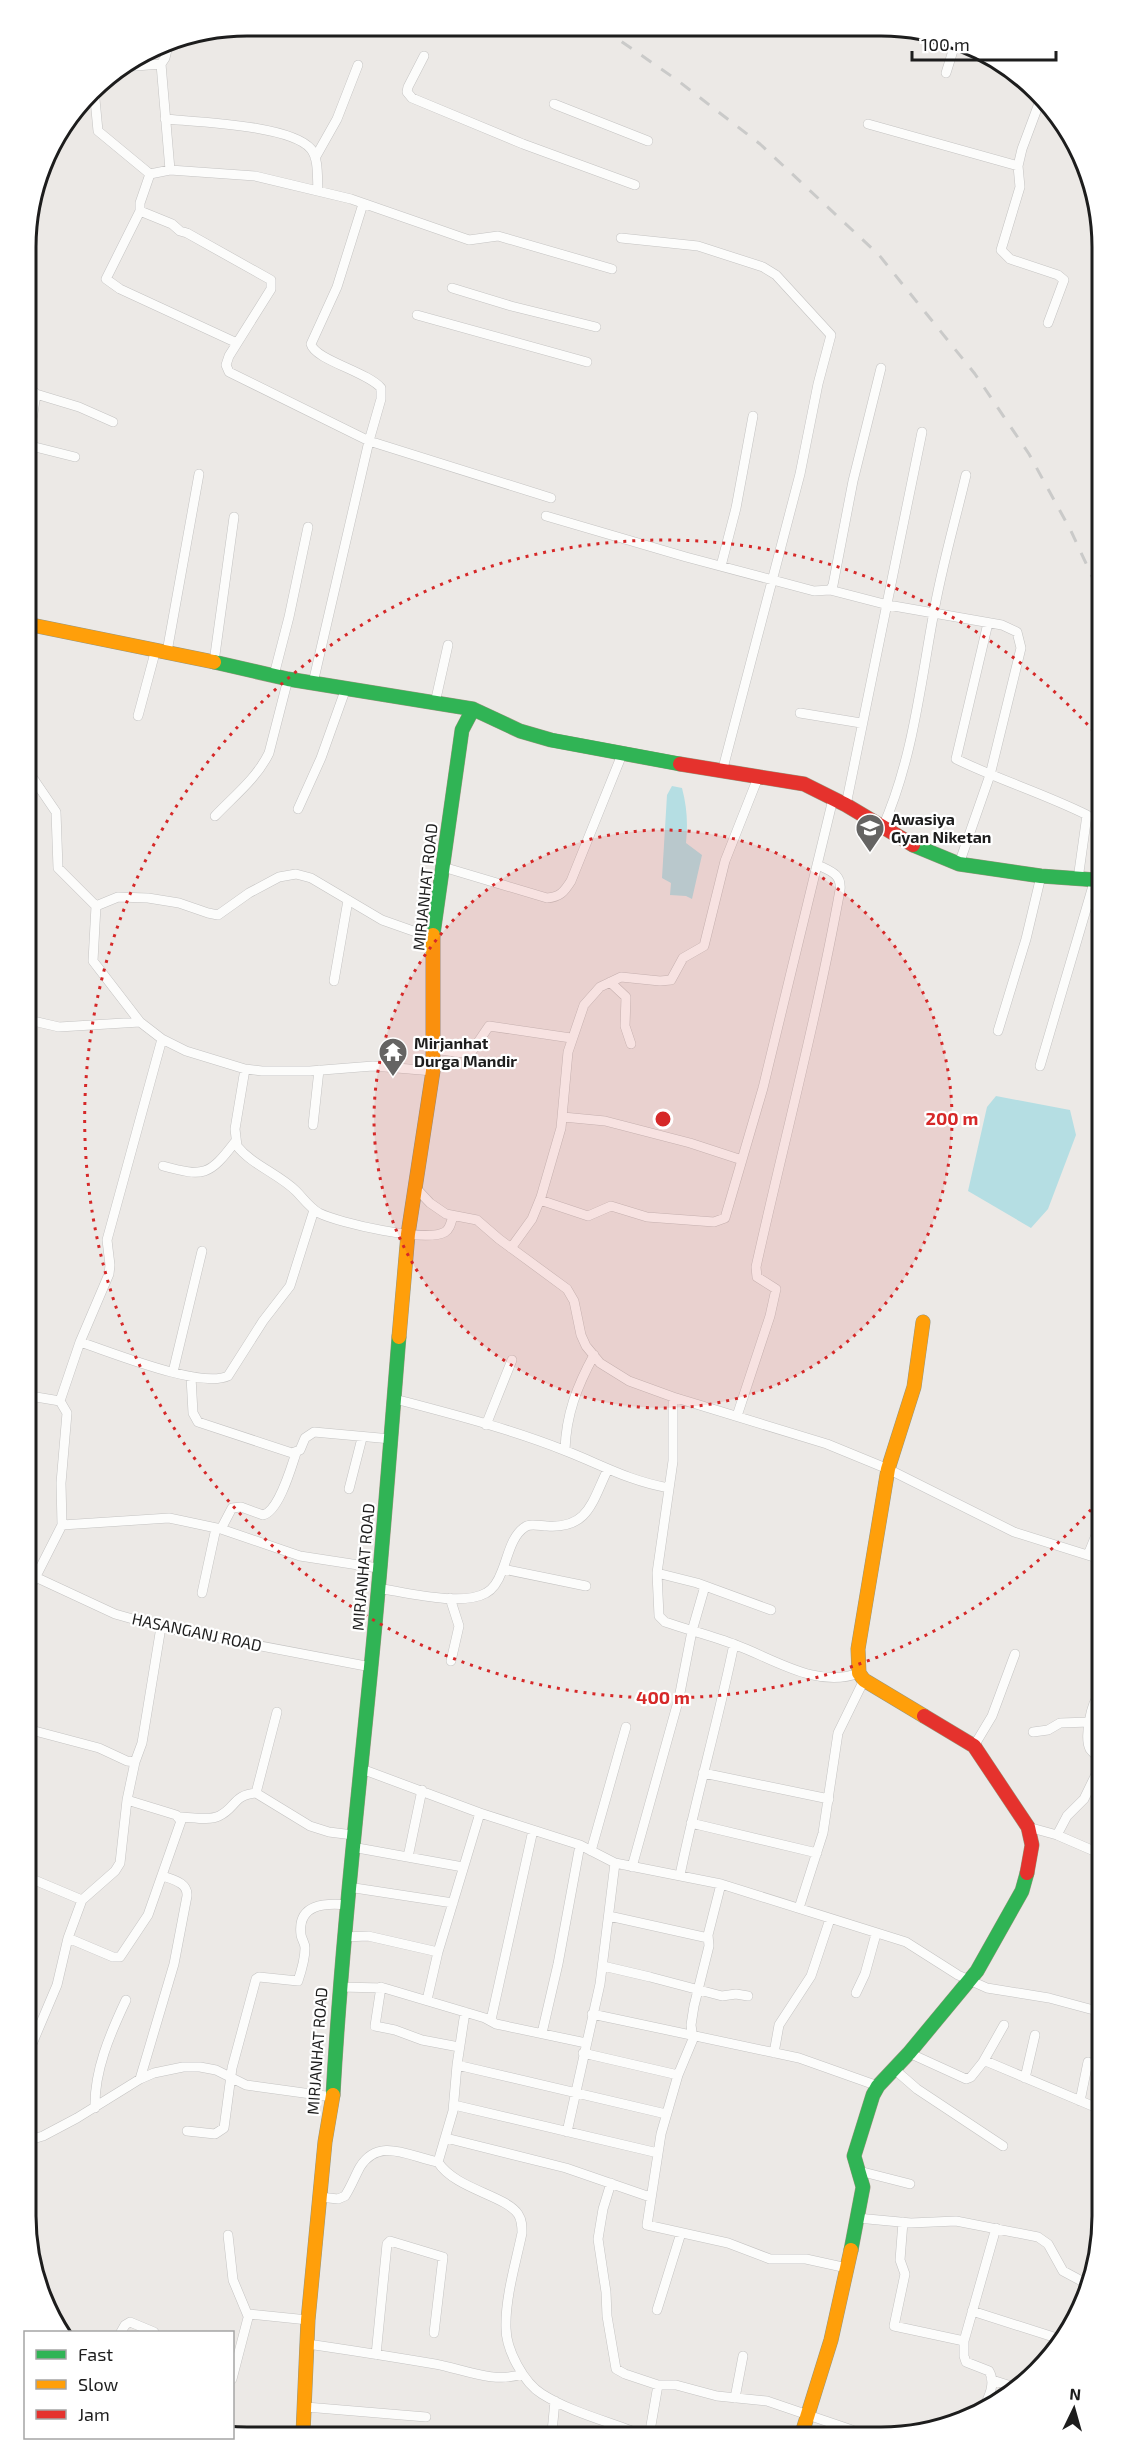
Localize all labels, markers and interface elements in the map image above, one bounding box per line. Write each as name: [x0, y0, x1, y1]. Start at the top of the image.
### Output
scale bar: [912, 24, 1056, 62]
text: 100 m: [921, 33, 970, 55]
place label: Awasiya Gyan Niketan: [891, 809, 991, 847]
school or university icon: Awasiya Gyan Niketan: [854, 812, 886, 854]
street label: MIRJANHAT ROAD: [408, 822, 441, 952]
place label: Mirjanhat Durga Mandir: [414, 1033, 517, 1070]
temple icon: Mirjanhat Durga Mandir: [377, 1036, 409, 1078]
text: 200 m: [926, 1107, 978, 1129]
centre of rings: [653, 1109, 673, 1129]
street label: MIRJANHAT ROAD: [347, 1502, 378, 1632]
street label: HASANGANJ ROAD: [130, 1608, 264, 1655]
text: 400 m: [636, 1686, 690, 1708]
street label: MIRJANHAT ROAD: [303, 1986, 330, 2116]
legend: [24, 2331, 234, 2439]
text: Fast: [78, 2343, 113, 2365]
text: Slow: [78, 2373, 119, 2395]
north arrow: [1044, 2379, 1104, 2439]
text: N: [1069, 2384, 1082, 2404]
text: Jam: [78, 2403, 110, 2425]

